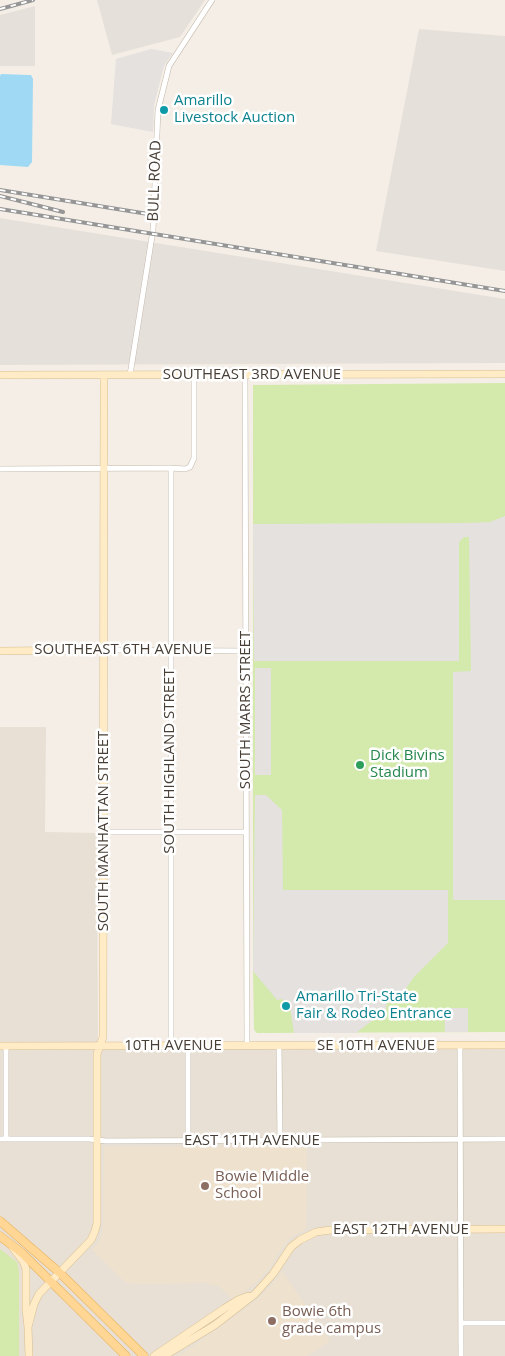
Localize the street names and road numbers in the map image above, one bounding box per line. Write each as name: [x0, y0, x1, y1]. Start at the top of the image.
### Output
street label: BULL ROAD: [145, 140, 165, 222]
street label: SOUTHEAST 3RD AVENUE: [163, 366, 341, 384]
street label: SOUTH MARRS STREET: [237, 631, 255, 789]
street label: SOUTHEAST 6TH AVENUE: [34, 641, 212, 659]
street label: SOUTH HIGHLAND STREET: [161, 668, 179, 854]
street label: SOUTH MANHATTAN STREET: [95, 731, 113, 931]
street label: 10TH AVENUE: [124, 1037, 222, 1055]
street label: SE 10TH AVENUE: [317, 1037, 435, 1055]
street label: EAST 11TH AVENUE: [184, 1132, 320, 1150]
street label: EAST 12TH AVENUE: [333, 1221, 469, 1239]

